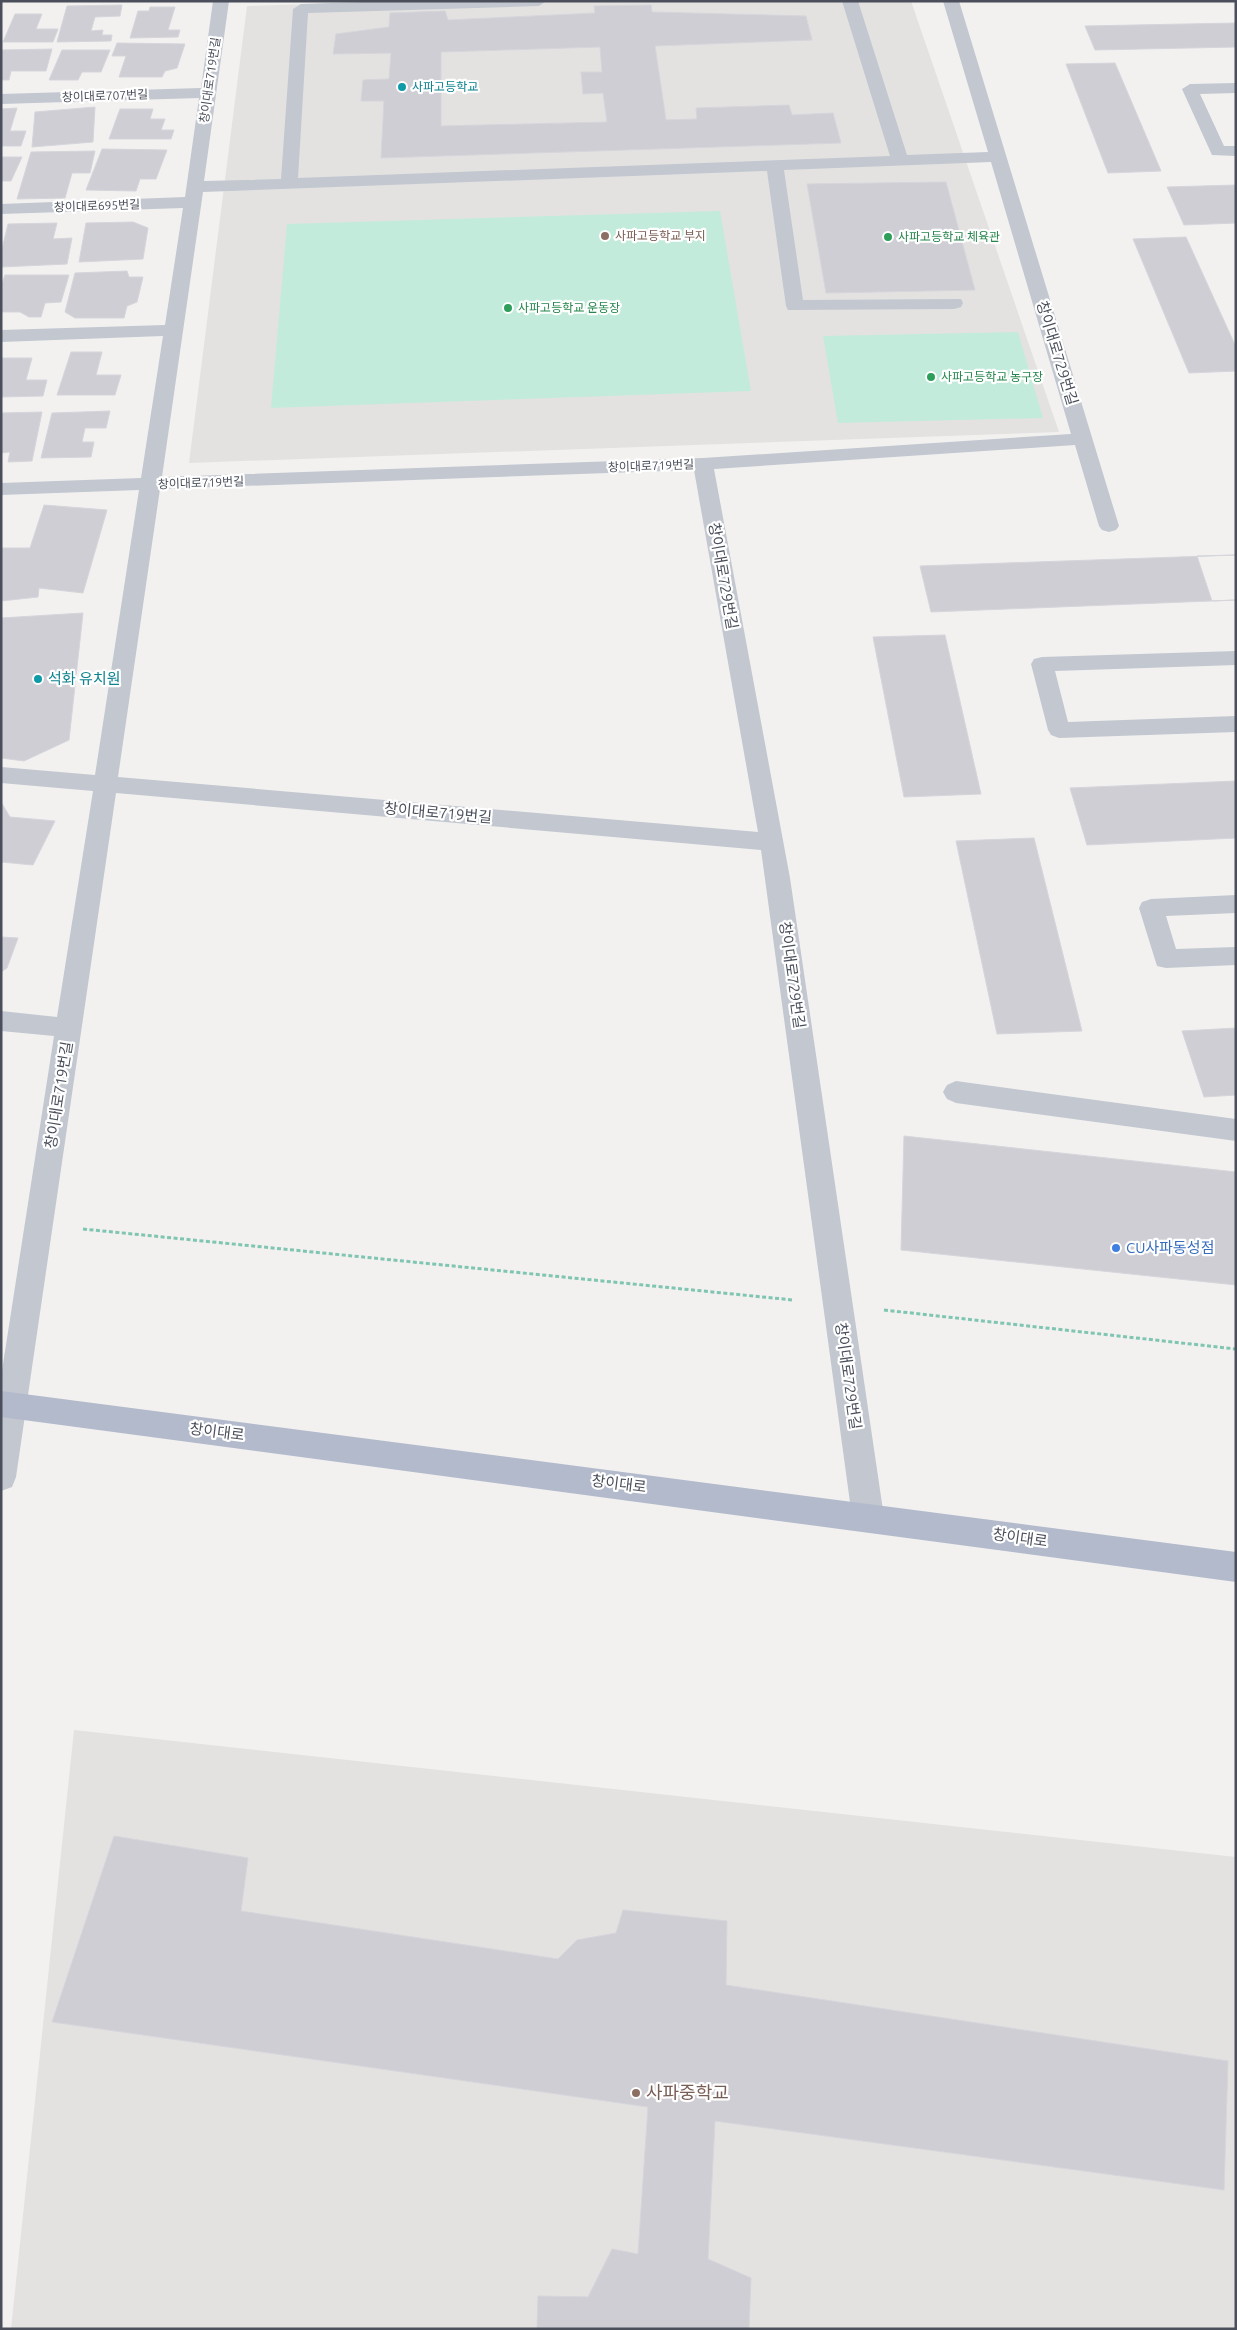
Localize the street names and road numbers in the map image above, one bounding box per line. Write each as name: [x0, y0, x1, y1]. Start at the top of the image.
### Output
street label: 창이대로719번길: [197, 36, 222, 124]
street label: 창이대로707번길: [62, 87, 148, 104]
street label: 창이대로695번길: [54, 197, 140, 214]
street label: 창이대로729번길: [1034, 299, 1081, 407]
street label: 창이대로719번길: [608, 457, 694, 474]
street label: 창이대로719번길: [158, 474, 244, 491]
street label: 창이대로729번길: [706, 521, 741, 631]
street label: 창이대로719번길: [383, 799, 493, 826]
street label: 창이대로729번길: [777, 920, 808, 1030]
street label: 창이대로719번길: [42, 1040, 75, 1150]
street label: 창이대로729번길: [833, 1321, 864, 1431]
street label: 창이대로: [189, 1420, 245, 1443]
street label: 창이대로: [591, 1472, 647, 1495]
street label: 창이대로: [992, 1525, 1049, 1550]

